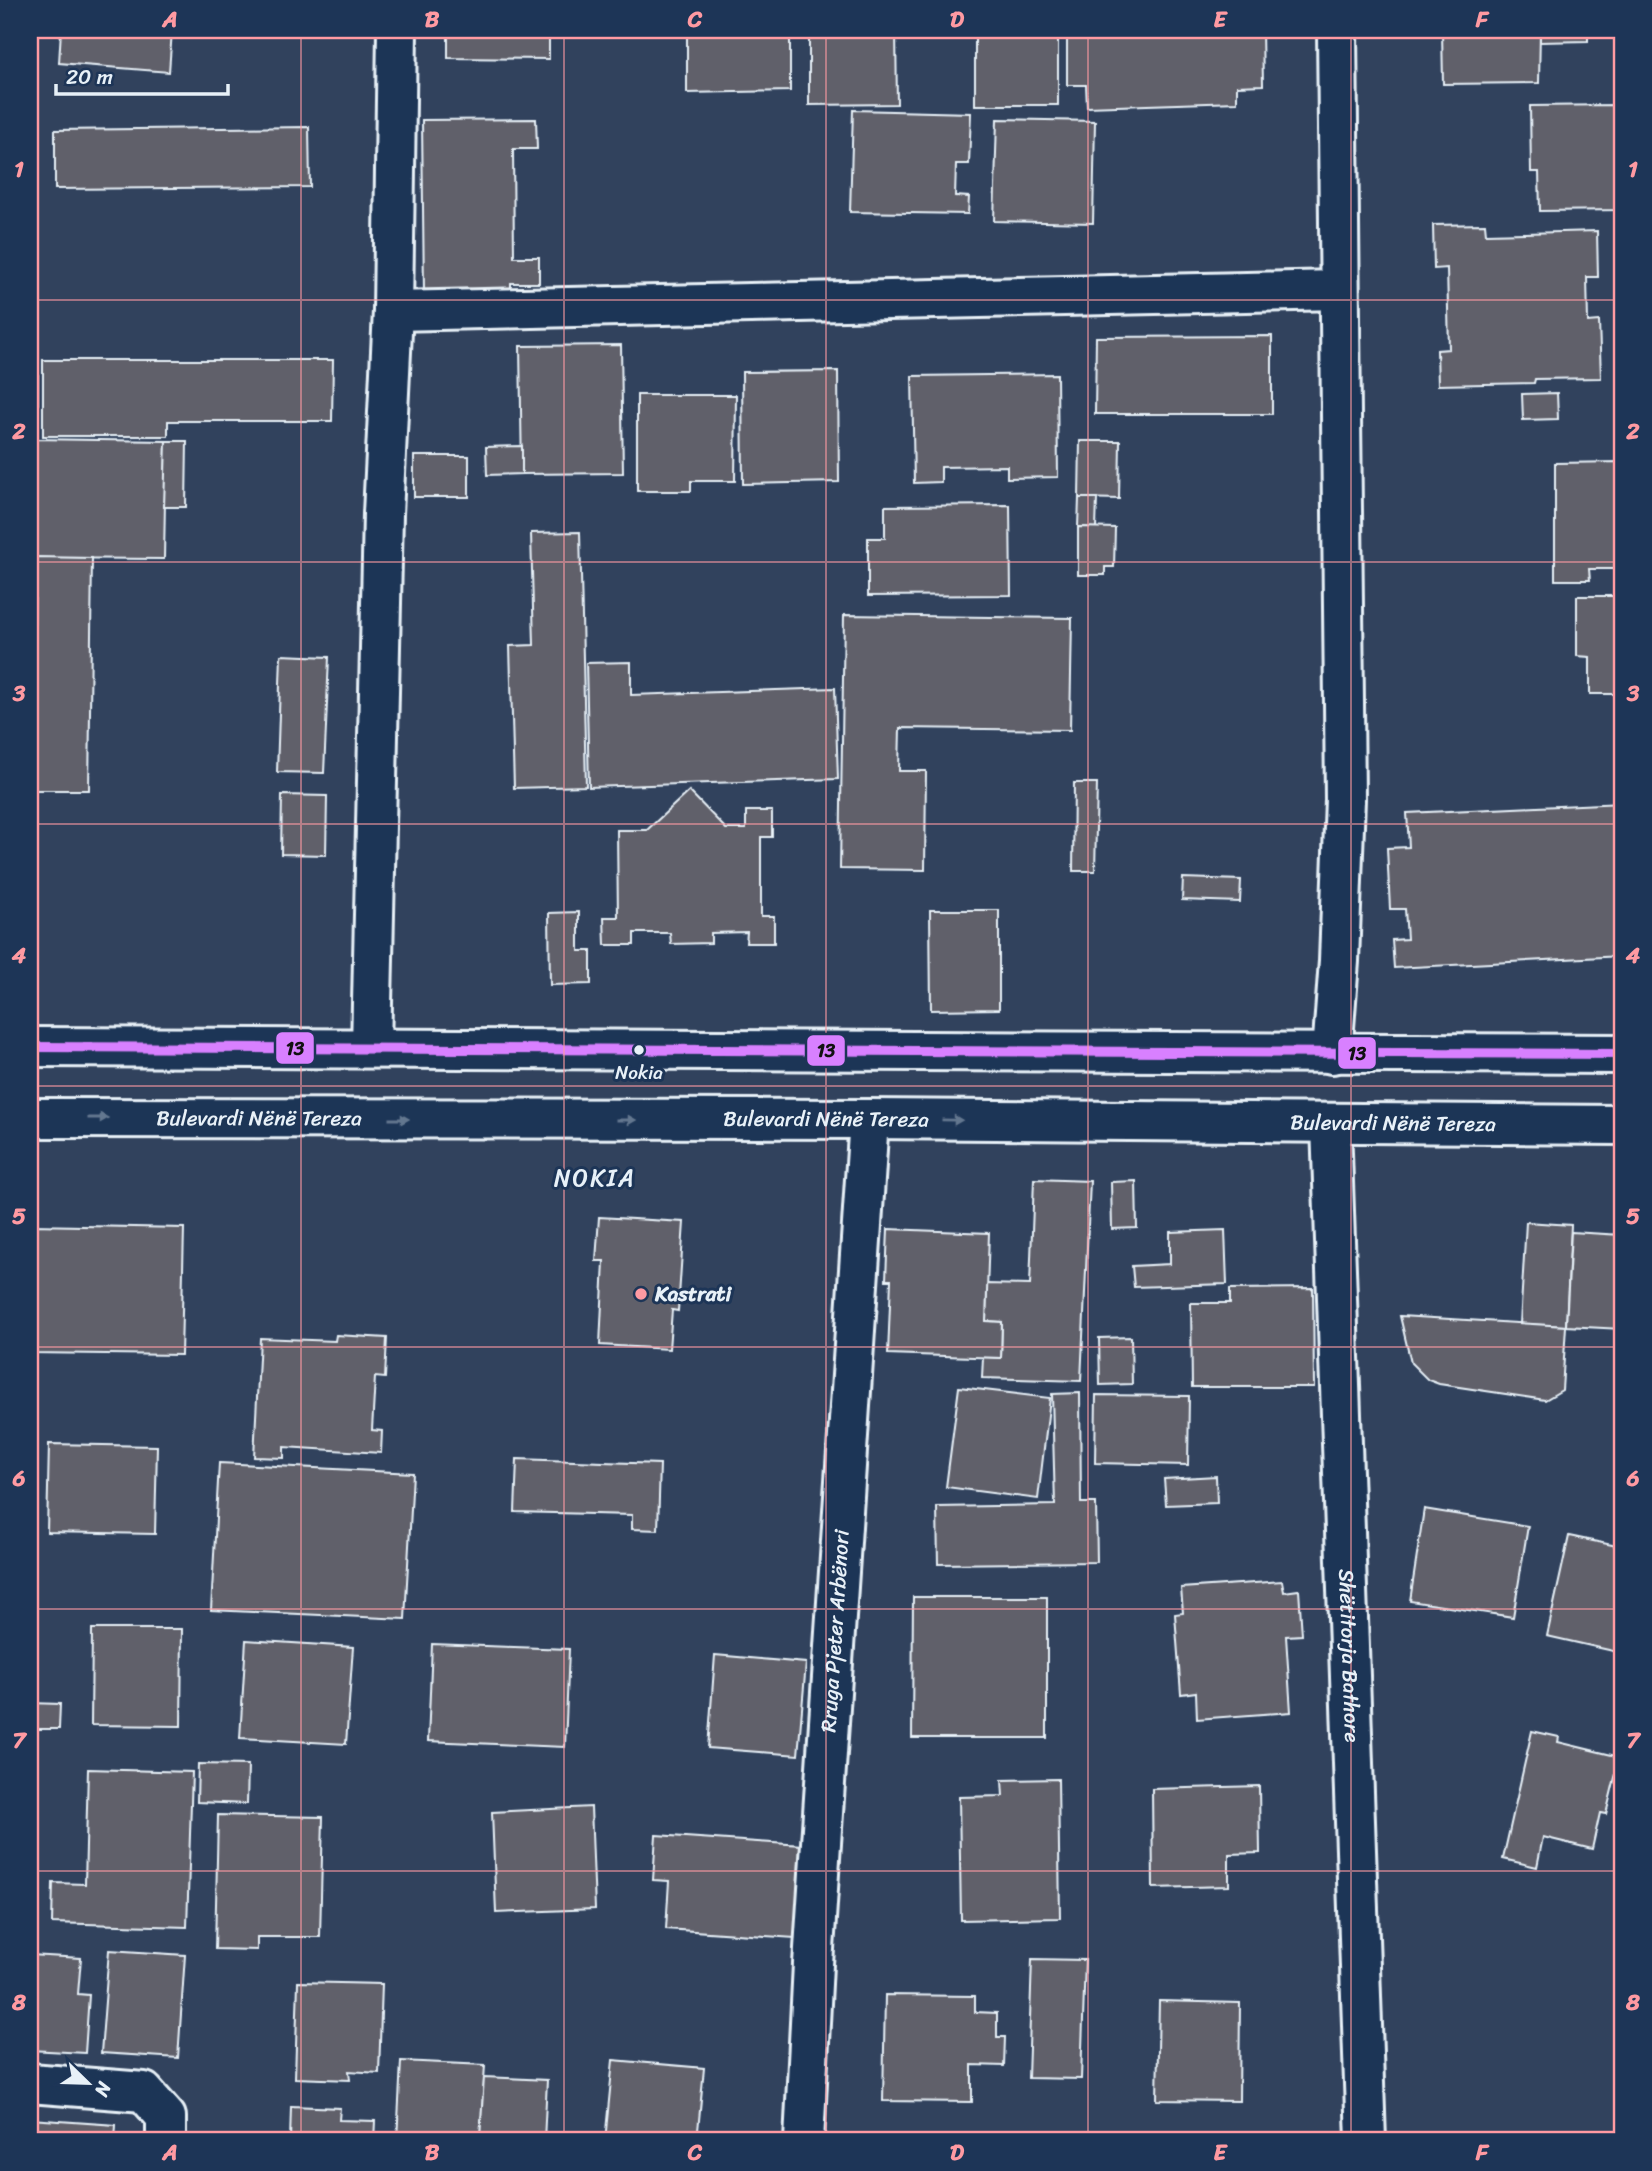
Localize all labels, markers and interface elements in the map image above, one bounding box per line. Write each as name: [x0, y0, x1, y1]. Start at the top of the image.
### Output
text: A: [161, 0, 178, 40]
text: B: [425, 0, 440, 40]
text: C: [687, 0, 703, 40]
text: D: [950, 0, 965, 40]
text: E: [1214, 0, 1229, 40]
text: F: [1475, 0, 1490, 40]
scale bar: [56, 52, 228, 96]
text: 20 m: [66, 58, 113, 96]
text: 1: [14, 149, 24, 190]
text: 1: [1628, 149, 1638, 190]
text: 2: [11, 411, 26, 452]
text: 2: [1625, 411, 1640, 452]
text: 3: [12, 673, 26, 714]
text: 3: [1626, 673, 1640, 714]
text: 4: [11, 935, 27, 976]
text: 4: [1625, 935, 1641, 976]
line badge: 13: [275, 1031, 315, 1065]
text: 13: [286, 1032, 305, 1065]
line badge: 13: [806, 1034, 846, 1067]
text: 13: [817, 1034, 836, 1067]
line badge: 13: [1337, 1036, 1377, 1070]
text: 13: [1348, 1037, 1367, 1070]
marker: Nokia: [632, 1043, 646, 1057]
place label: Nokia: [615, 1056, 663, 1089]
street label: Bulevardi Nënë Tereza: [156, 1099, 362, 1137]
street label: Bulevardi Nënë Tereza: [723, 1100, 929, 1138]
street label: Bulevardi Nënë Tereza: [1290, 1103, 1496, 1143]
one-way arrow: [87, 1112, 109, 1124]
one-way arrow: [388, 1113, 410, 1125]
one-way arrow: [616, 1114, 638, 1126]
one-way arrow: [941, 1114, 963, 1126]
district label: NOKIA: [554, 1157, 636, 1199]
text: 5: [12, 1196, 26, 1237]
text: 5: [1626, 1196, 1640, 1237]
place label: Kastrati: [654, 1275, 732, 1313]
marker: Kastrati: [633, 1286, 649, 1302]
text: 6: [11, 1458, 26, 1499]
text: 6: [1625, 1458, 1640, 1499]
street label: Rruga Pjeter Arbënori: [809, 1527, 861, 1734]
street label: Shëtitorja Bathore: [1327, 1568, 1371, 1743]
text: 7: [12, 1720, 27, 1761]
text: 7: [1626, 1720, 1641, 1761]
text: 8: [11, 1982, 26, 2023]
text: 8: [1625, 1982, 1640, 2023]
north arrow: [52, 2048, 122, 2118]
text: N: [85, 2076, 121, 2103]
text: A: [161, 2132, 178, 2171]
text: B: [425, 2132, 440, 2171]
text: C: [687, 2132, 703, 2171]
text: D: [950, 2132, 965, 2171]
text: E: [1214, 2132, 1229, 2171]
text: F: [1475, 2132, 1490, 2171]

